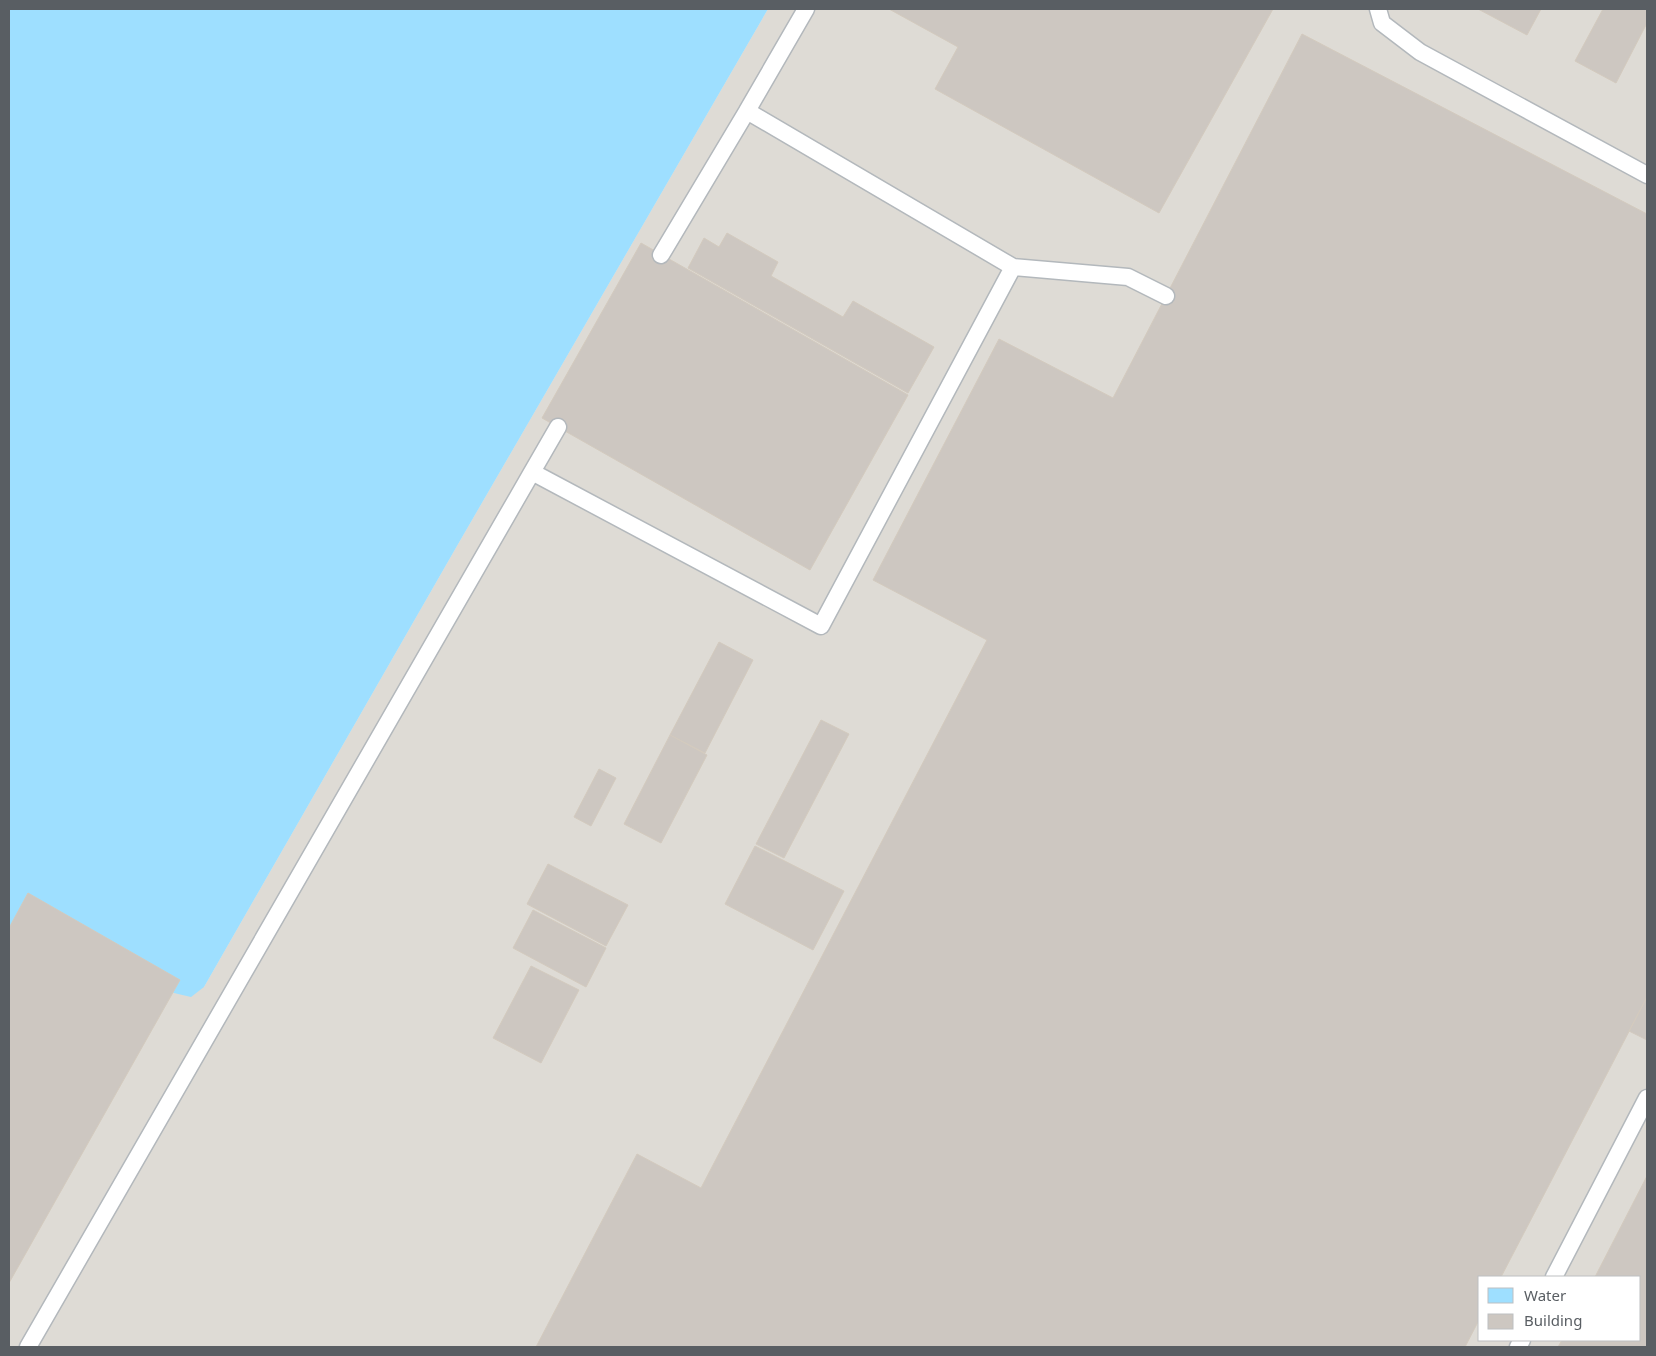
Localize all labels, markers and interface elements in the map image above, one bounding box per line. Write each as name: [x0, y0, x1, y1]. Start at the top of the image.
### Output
legend: [1478, 1276, 1641, 1341]
text: Water: [1524, 1285, 1566, 1305]
text: Building: [1524, 1310, 1582, 1330]

